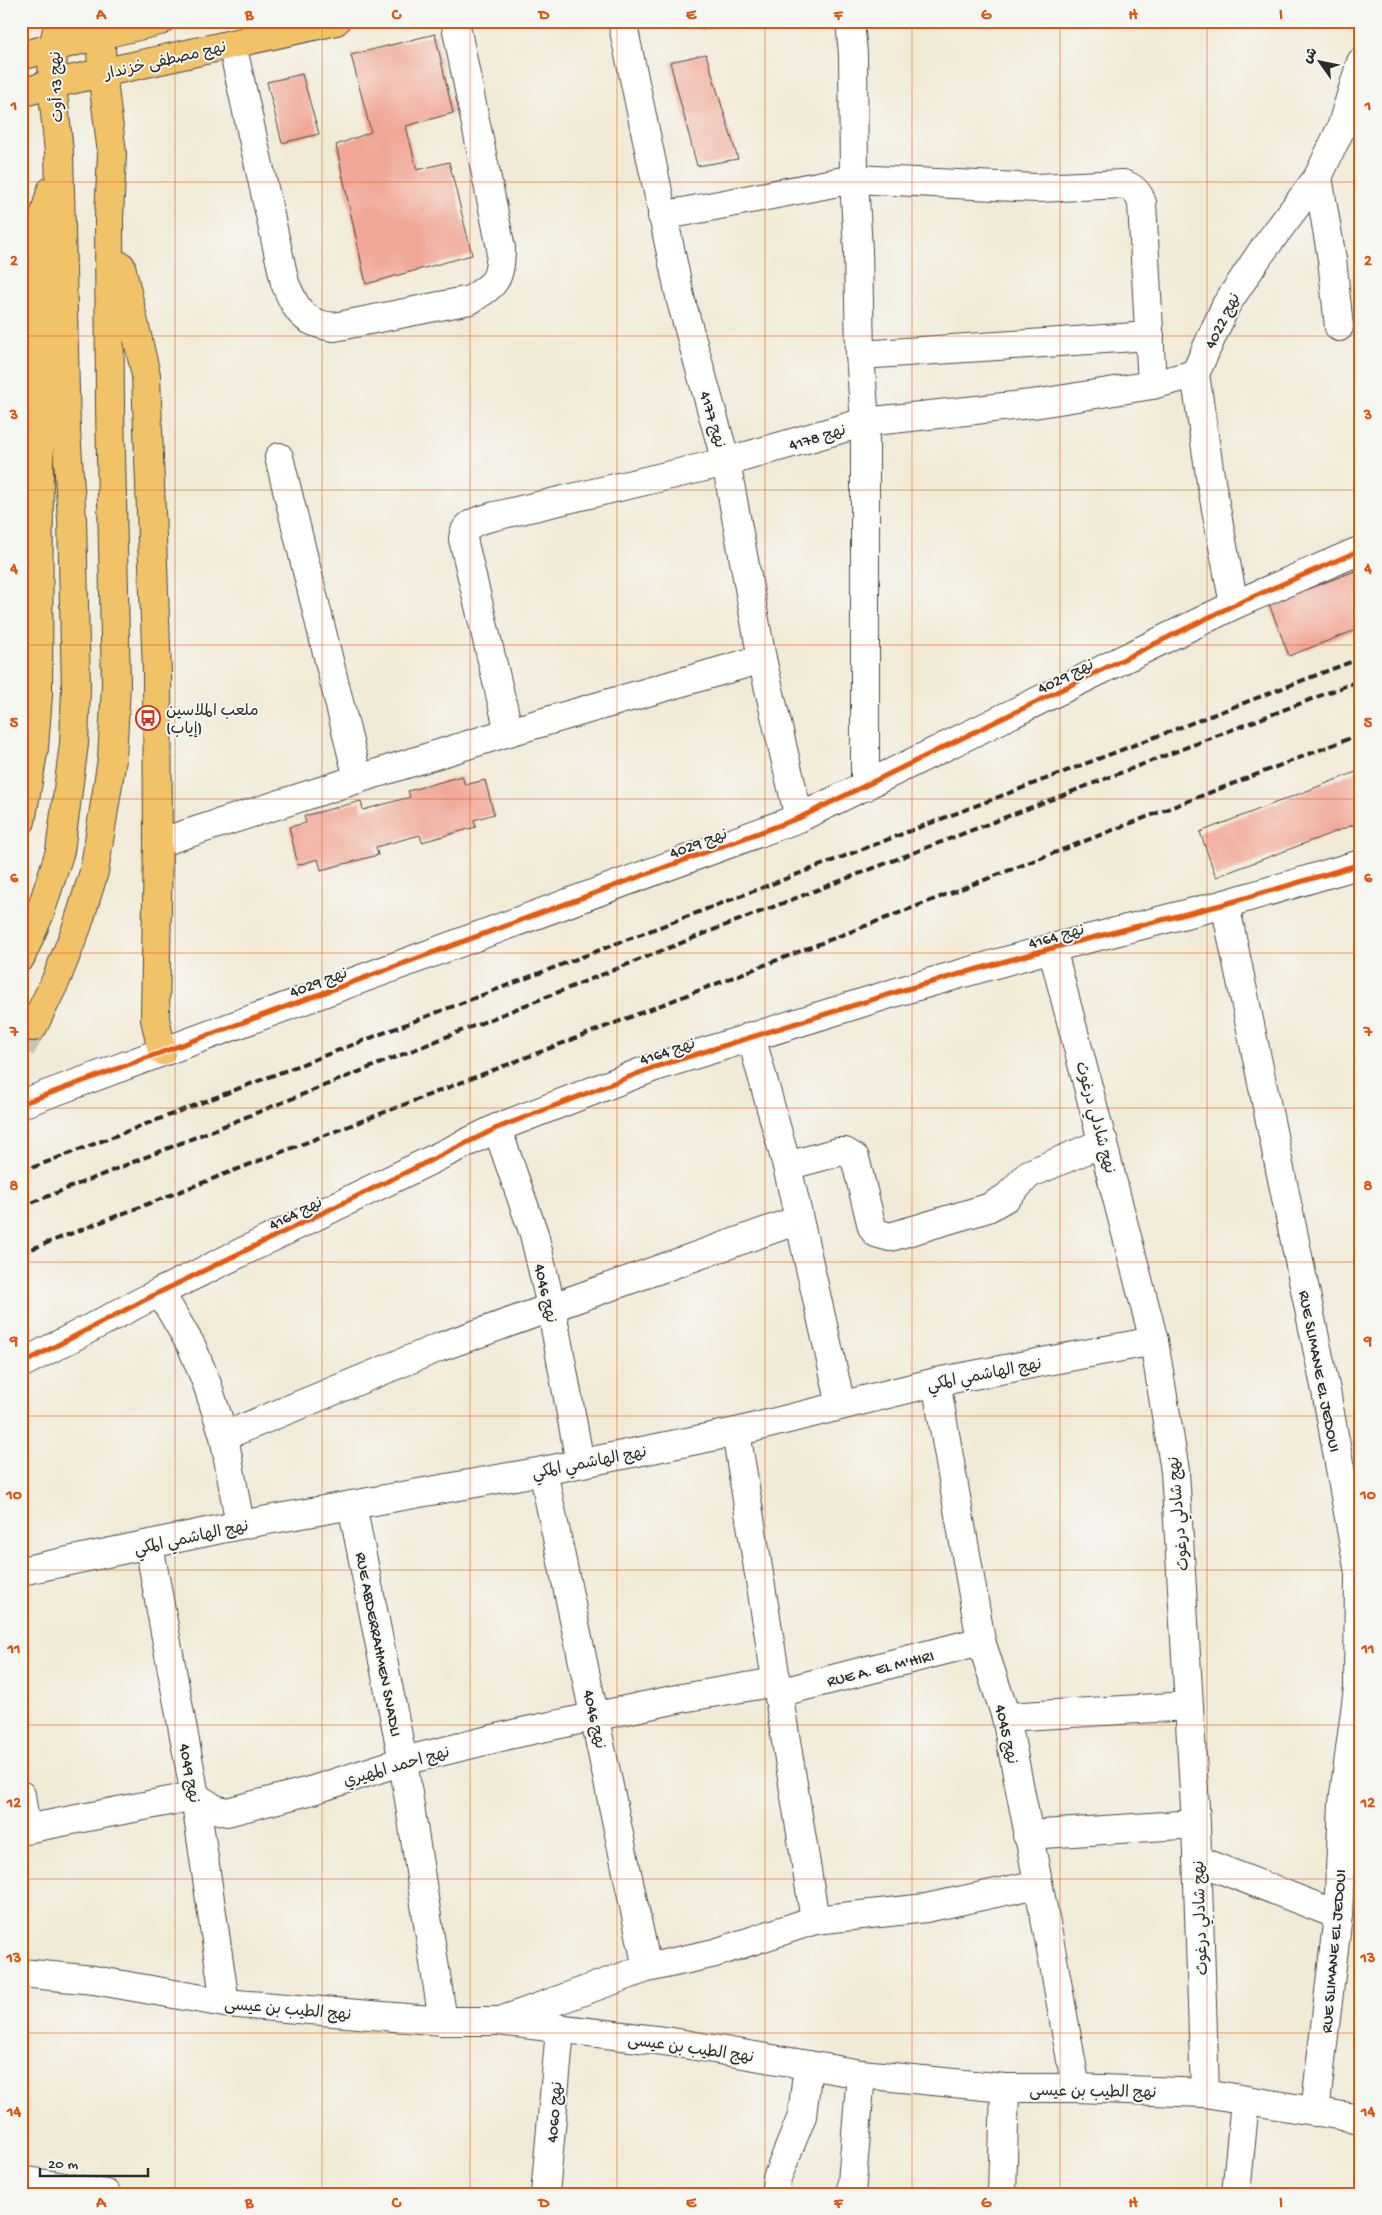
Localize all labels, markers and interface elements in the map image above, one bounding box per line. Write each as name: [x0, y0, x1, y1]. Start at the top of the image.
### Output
text: A: [95, 7, 107, 26]
text: B: [244, 7, 254, 26]
text: C: [391, 7, 402, 26]
text: D: [537, 7, 550, 26]
text: E: [686, 7, 697, 26]
text: F: [833, 7, 844, 26]
text: G: [981, 7, 992, 26]
text: H: [1128, 7, 1138, 26]
text: I: [1279, 7, 1283, 26]
north arrow: [1294, 38, 1344, 88]
street label: نهج مصطفى خزندار: [101, 39, 229, 86]
text: ش: [1300, 45, 1323, 67]
street label: نهج 13 أوت: [46, 51, 69, 123]
text: 1: [10, 98, 17, 117]
text: 1: [1364, 98, 1371, 117]
text: 2: [10, 253, 18, 272]
text: 2: [1364, 253, 1372, 272]
street label: نهج 4022: [1202, 291, 1246, 353]
street label: نهج 4177: [693, 389, 728, 451]
text: 3: [9, 407, 18, 426]
text: 3: [1363, 407, 1372, 426]
street label: نهج 4178: [787, 422, 849, 457]
text: 4: [9, 561, 18, 580]
text: 4: [1363, 561, 1372, 580]
street label: نهج 4029: [1035, 656, 1098, 700]
place label: ملعب الملاسين (إياب): [166, 703, 259, 740]
bus stop icon: ملعب الملاسين (إياب): [135, 705, 161, 731]
text: 5: [10, 715, 19, 734]
text: 5: [1364, 715, 1373, 734]
street label: نهج 4029: [668, 826, 731, 864]
text: 6: [10, 870, 19, 889]
text: 6: [1364, 870, 1373, 889]
street label: نهج 4164: [1027, 922, 1087, 955]
street label: نهج 4029: [288, 965, 351, 1003]
text: 7: [9, 1024, 19, 1043]
text: 7: [1363, 1024, 1373, 1043]
street label: نهج 4164: [638, 1035, 698, 1071]
street label: نهج شادلي درغوث: [1068, 1060, 1118, 1177]
text: 8: [10, 1178, 19, 1197]
text: 8: [1364, 1178, 1373, 1197]
street label: نهج 4164: [267, 1194, 326, 1236]
street label: نهج 4046: [528, 1262, 559, 1325]
street label: RUE SLIMANE EL JEDOUI: [1293, 1289, 1343, 1454]
text: 9: [9, 1333, 18, 1352]
text: 9: [1363, 1333, 1372, 1352]
street label: نهج الهاشمي المكي: [926, 1356, 1044, 1399]
street label: نهج الهاشمي المكي: [531, 1444, 649, 1487]
street label: نهج شادلي درغوث: [1166, 1455, 1197, 1572]
text: 10: [5, 1487, 22, 1506]
text: 10: [1359, 1487, 1376, 1506]
street label: نهج الهاشمي المكي: [133, 1518, 251, 1563]
street label: RUE ABDERRAHMEN SNADLI: [349, 1551, 404, 1738]
text: 11: [7, 1641, 20, 1660]
text: 11: [1361, 1641, 1374, 1660]
street label: RUE A. EL M'HIRI: [825, 1648, 936, 1693]
street label: نهج 4046: [577, 1688, 608, 1751]
street label: نهج 4045: [989, 1703, 1020, 1766]
street label: نهج 4049: [173, 1742, 202, 1805]
street label: نهج احمد المهيري: [342, 1744, 452, 1793]
text: 12: [6, 1795, 21, 1814]
text: 12: [1360, 1795, 1375, 1814]
street label: نهج شادلي درغوث: [1191, 1860, 1216, 1976]
street label: RUE SLIMANE EL JEDOUI: [1319, 1869, 1352, 2034]
text: 13: [6, 1950, 21, 1969]
text: 13: [1360, 1950, 1375, 1969]
street label: نهج الطيب بن عيسى: [223, 1996, 352, 2026]
street label: نهج الطيب بن عيسى: [626, 2032, 755, 2069]
street label: نهج 4060: [544, 2081, 569, 2144]
street label: نهج الطيب بن عيسى: [1029, 2083, 1157, 2104]
text: 14: [6, 2104, 21, 2123]
text: 14: [1360, 2104, 1375, 2123]
scale bar: [40, 2145, 148, 2177]
text: 20 m: [48, 2156, 78, 2174]
text: A: [95, 2195, 107, 2214]
text: B: [244, 2195, 254, 2214]
text: C: [391, 2195, 402, 2214]
text: D: [537, 2195, 550, 2214]
text: E: [686, 2195, 697, 2214]
text: F: [833, 2195, 844, 2214]
text: G: [981, 2195, 992, 2214]
text: H: [1128, 2195, 1138, 2214]
text: I: [1279, 2195, 1283, 2214]

